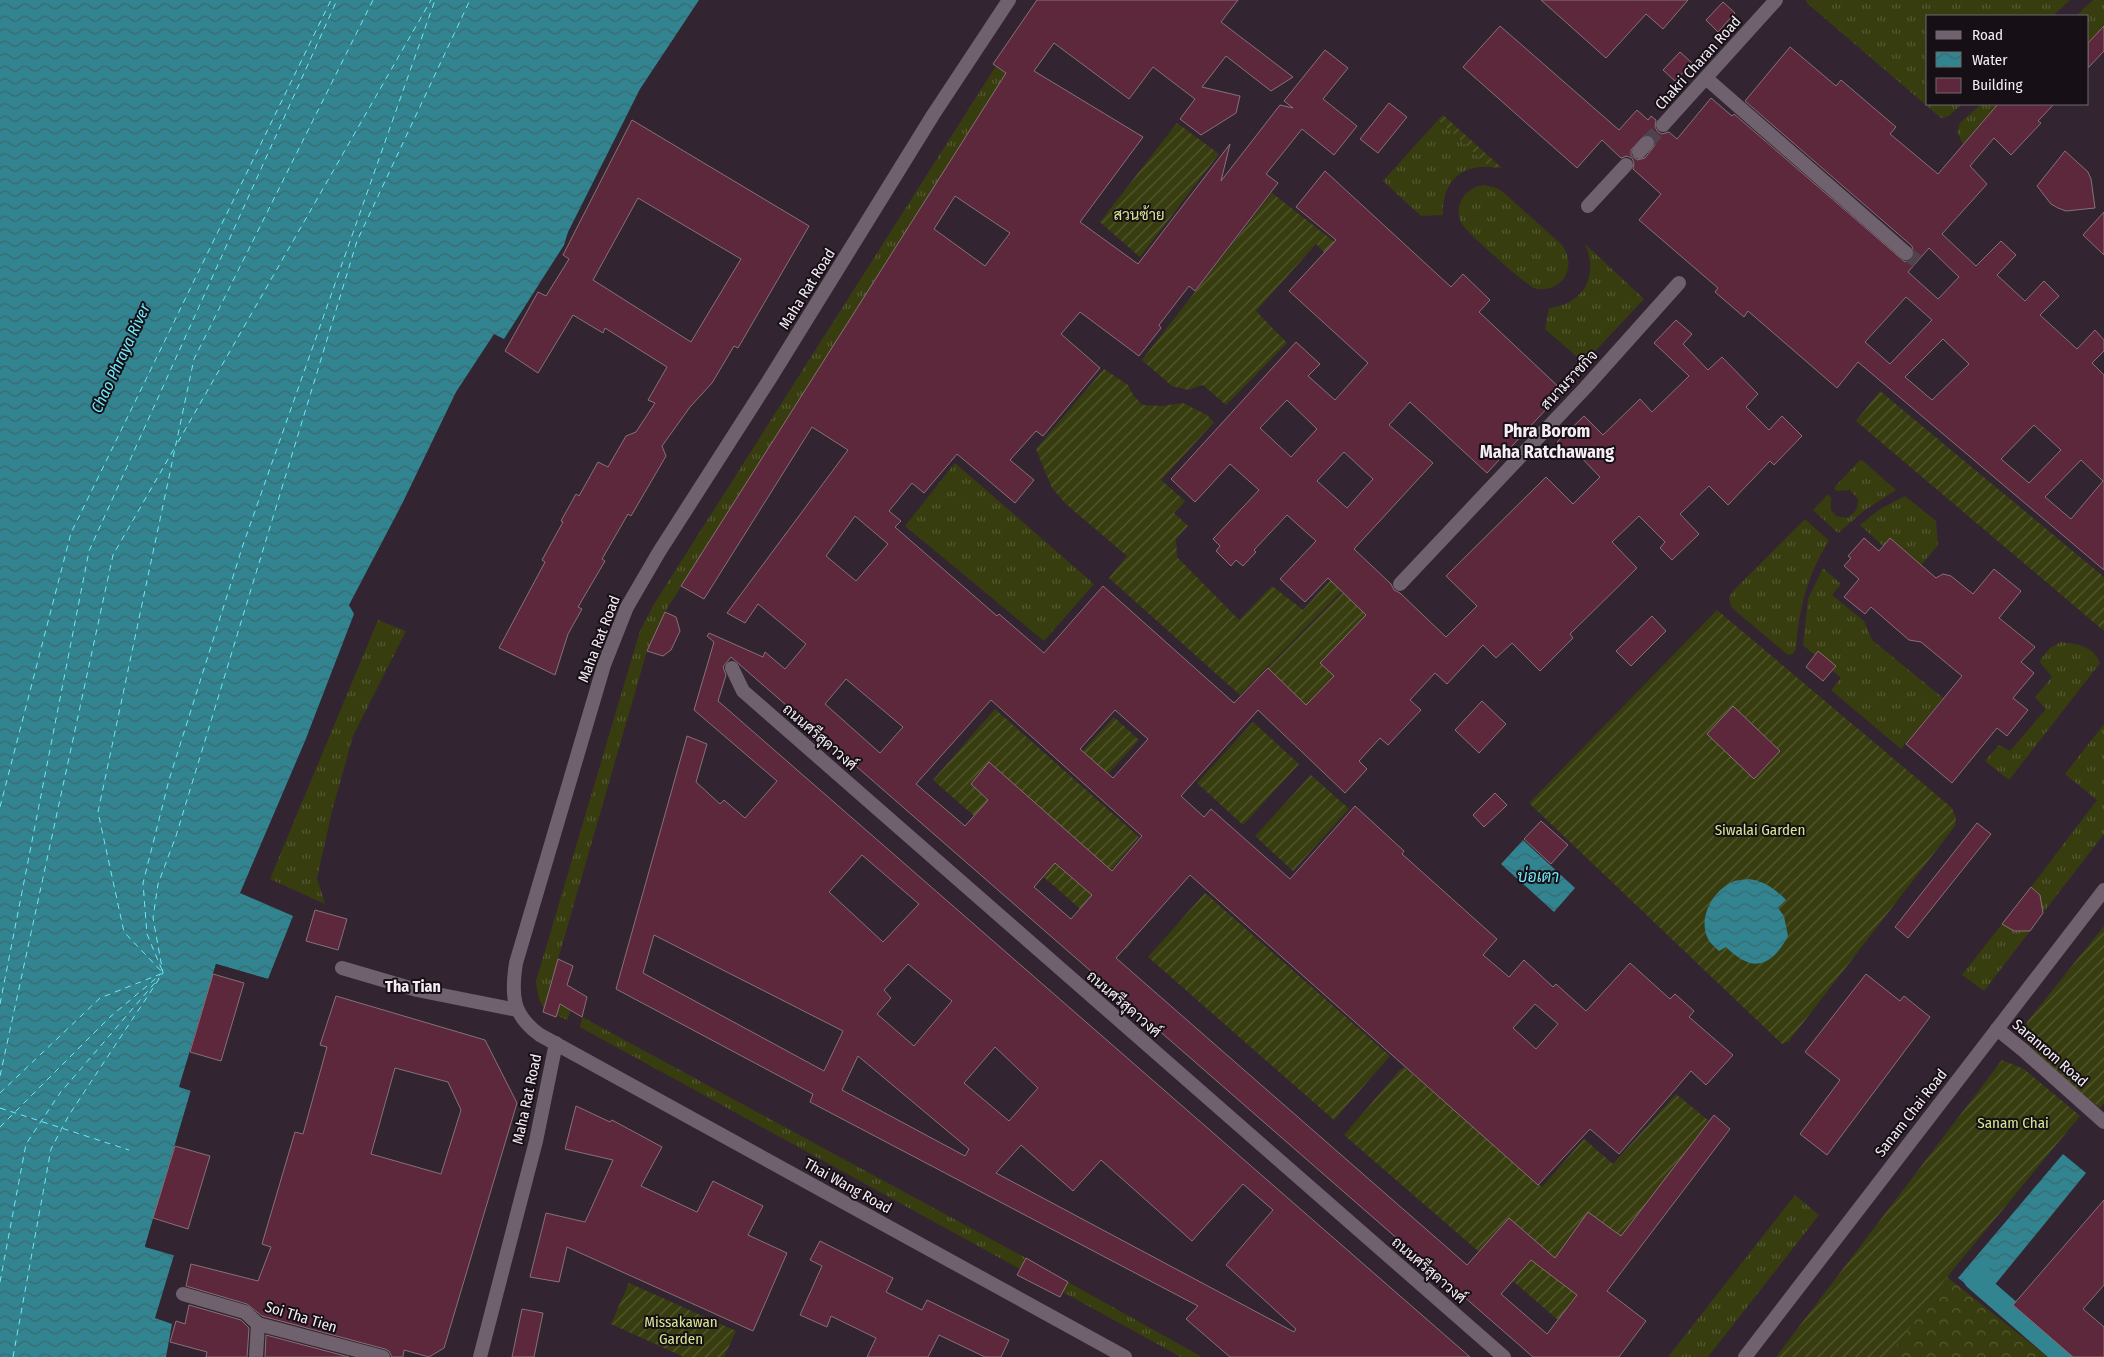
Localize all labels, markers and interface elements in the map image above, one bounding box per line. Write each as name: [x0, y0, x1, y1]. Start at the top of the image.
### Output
street label: Chakri Charan Road: [1651, 13, 1745, 113]
legend: [1926, 15, 2089, 105]
text: Road: [1972, 26, 2003, 44]
text: Water: [1972, 51, 2008, 69]
text: Building: [1972, 76, 2023, 94]
park label: สวนซ้าย: [1113, 205, 1165, 224]
street label: Maha Rat Road: [775, 245, 839, 333]
water label: Chao Phraya River: [87, 300, 154, 416]
street label: สนามราชกิจ: [1537, 346, 1601, 414]
district label: Phra Borom Maha Ratchawang: [1480, 420, 1614, 463]
street label: Maha Rat Road: [574, 593, 624, 685]
street label: ถนนศรีสุดาวงศ์: [778, 699, 861, 776]
park label: Siwalai Garden: [1715, 821, 1805, 839]
water label: บ่อเตา: [1517, 866, 1559, 886]
street label: ถนนศรีสุดาวงศ์: [1082, 966, 1165, 1043]
district label: Tha Tian: [385, 977, 441, 996]
street label: Saranrom Road: [2009, 1015, 2091, 1091]
street label: Maha Rat Road: [509, 1052, 545, 1146]
street label: Sanam Chai Road: [1871, 1066, 1951, 1160]
park label: Sanam Chai: [1977, 1114, 2049, 1132]
street label: Thai Wang Road: [801, 1155, 895, 1217]
street label: ถนนศรีสุดาวงศ์: [1387, 1232, 1470, 1309]
street label: Soi Tha Tien: [263, 1298, 339, 1336]
park label: Missakawan Garden: [644, 1313, 718, 1348]

